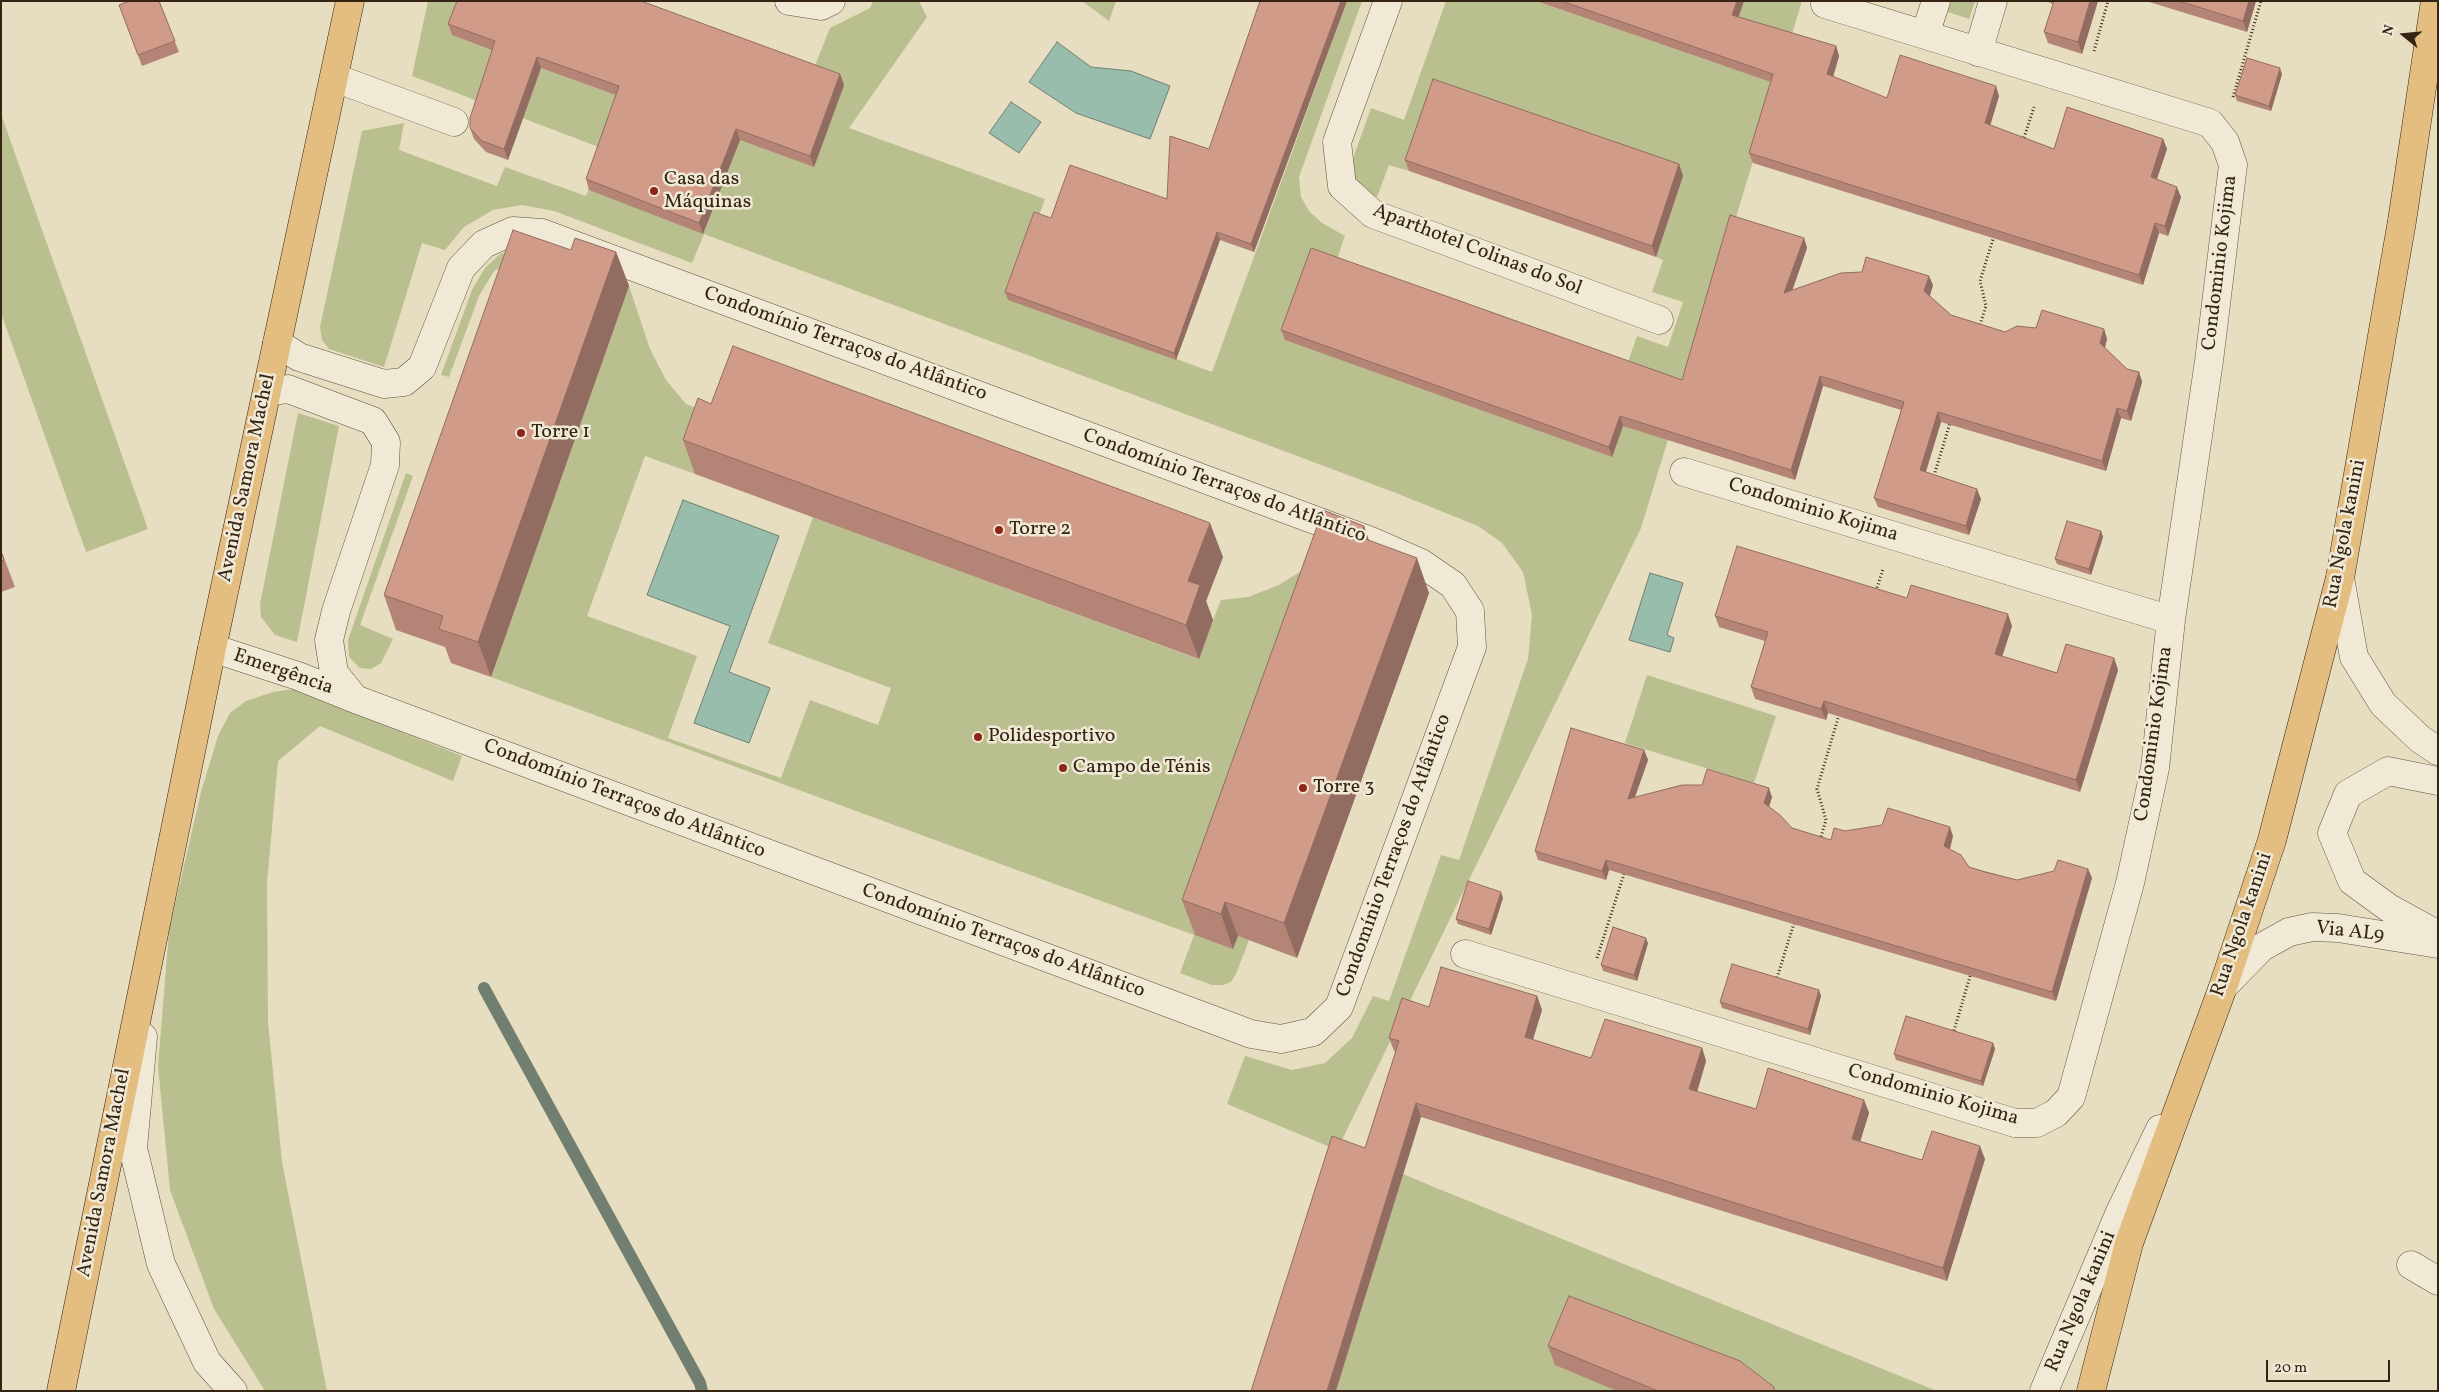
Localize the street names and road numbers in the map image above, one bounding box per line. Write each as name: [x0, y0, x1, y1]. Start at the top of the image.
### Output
street label: Condominio Kojima: [2198, 174, 2244, 352]
street label: Aparthotel Colinas do Sol: [1369, 200, 1585, 302]
street label: Condomínio Terraços do Atlântico: [700, 282, 990, 408]
street label: Avenida Samora Machel: [214, 372, 282, 584]
street label: Condomínio Terraços do Atlântico: [1079, 424, 1369, 550]
street label: Rua Ngola kanini: [2320, 458, 2372, 610]
street label: Condominio Kojima: [1725, 474, 1901, 548]
street label: Emergência: [230, 645, 336, 701]
street label: Condominio Kojima: [2131, 645, 2179, 823]
street label: Condomínio Terraços do Atlântico: [1332, 711, 1458, 1001]
street label: Condomínio Terraços do Atlântico: [480, 735, 768, 865]
street label: Rua Ngola kanini: [2207, 850, 2279, 1000]
street label: Condomínio Terraços do Atlântico: [858, 879, 1148, 1005]
street label: Via AL9: [2315, 917, 2385, 949]
street label: Condominio Kojima: [1845, 1060, 2021, 1132]
street label: Avenida Samora Machel: [73, 1067, 137, 1279]
street label: Rua Ngola kanini: [2041, 1228, 2123, 1376]

